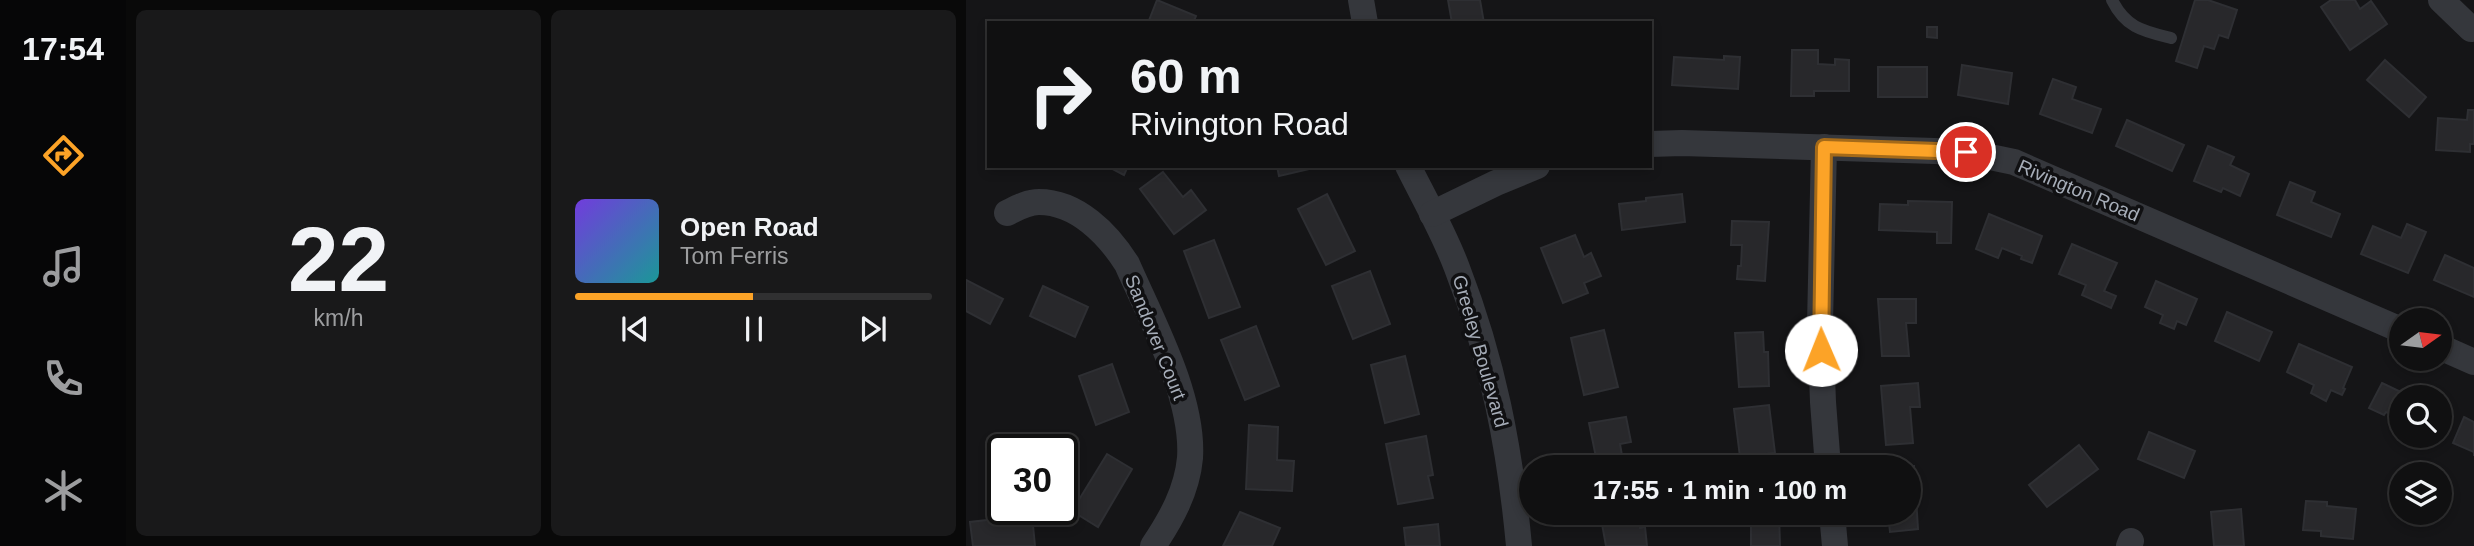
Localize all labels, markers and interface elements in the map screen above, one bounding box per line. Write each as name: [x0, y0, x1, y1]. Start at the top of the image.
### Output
text: 17:54: [22, 31, 104, 67]
icon: right: [1015, 49, 1106, 140]
text: 60 m: [1130, 49, 1242, 103]
text: Rivington Road: [1130, 106, 1349, 142]
pin: [1936, 122, 1996, 182]
icon: directions: [39, 131, 88, 180]
icon: arrive: [1947, 133, 1985, 171]
street label: Rivington Road: [2015, 155, 2143, 226]
text: 22: [288, 209, 389, 310]
text: Open Road: [680, 212, 819, 242]
icon: music: [39, 242, 88, 291]
text: Tom Ferris: [680, 243, 789, 269]
street label: Sandover Court: [1121, 272, 1190, 403]
street label: Greeley Boulevard: [1449, 273, 1512, 430]
text: km/h: [314, 305, 363, 331]
north arrow: [2389, 308, 2452, 371]
map controls: [2389, 308, 2452, 525]
icon: previous: [616, 310, 654, 348]
icon: pause: [735, 310, 773, 348]
icon: next: [854, 310, 892, 348]
position arrow: [1784, 313, 1858, 387]
icon: phone: [39, 354, 88, 403]
button: search: [2389, 385, 2452, 448]
speed limit sign: 30: [987, 434, 1078, 525]
button: layers: [2389, 462, 2452, 525]
icon: climate: [39, 466, 88, 515]
text: 17:55 · 1 min · 100 m: [1593, 475, 1847, 505]

